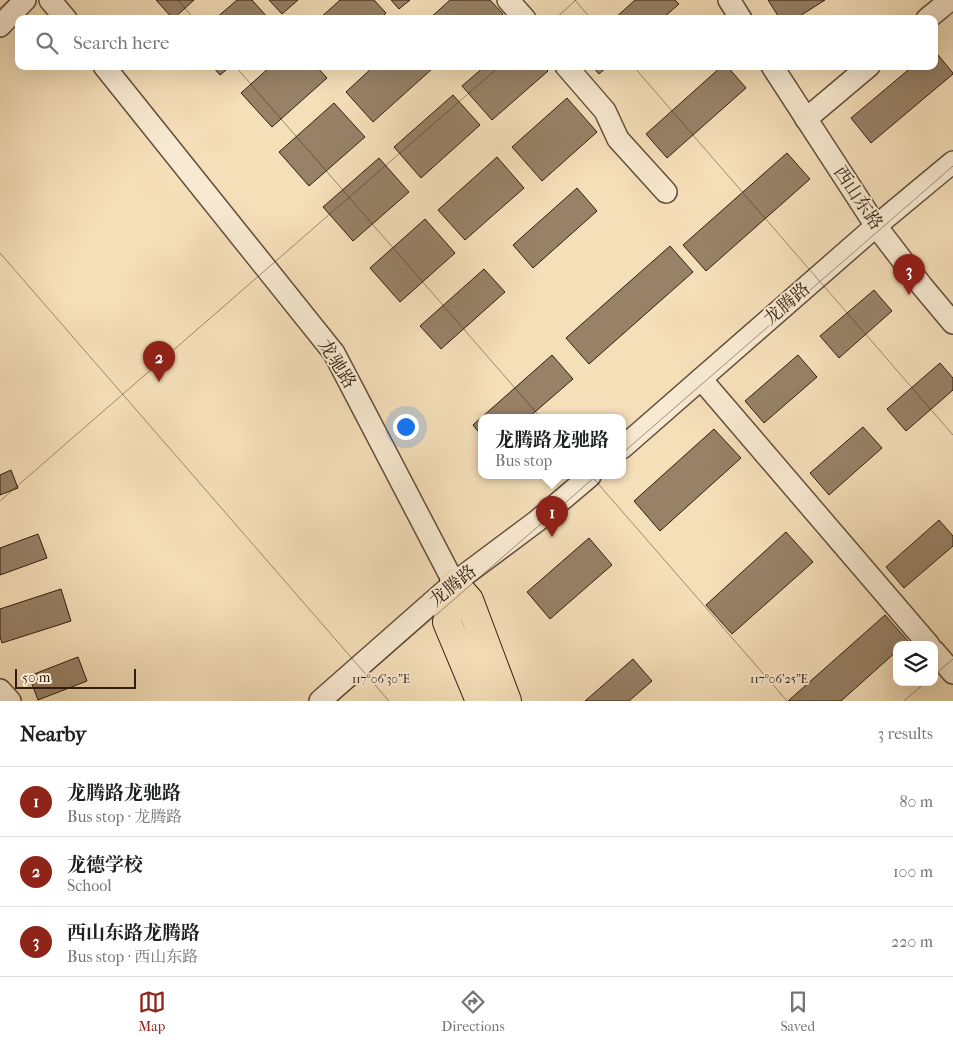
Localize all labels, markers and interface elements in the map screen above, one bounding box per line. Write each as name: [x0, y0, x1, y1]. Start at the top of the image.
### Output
search box: [15, 15, 938, 70]
icon: search: [33, 29, 61, 57]
text: Search here: [73, 32, 169, 54]
street label: 西山东路: [829, 162, 887, 234]
pin: 3: [893, 254, 925, 295]
street label: 龙腾路: [760, 278, 814, 330]
street label: 龙驰路: [314, 336, 360, 392]
pin: 2: [143, 341, 175, 382]
your location: [393, 414, 419, 440]
popup: [478, 414, 626, 479]
text: 龙腾路龙驰路: [495, 429, 609, 451]
text: Bus stop: [495, 451, 552, 470]
pin: 1: [536, 496, 568, 537]
street label: 龙腾路: [425, 561, 481, 611]
map controls: [893, 641, 938, 686]
button: layers: [893, 641, 938, 686]
scale bar: [15, 666, 136, 689]
text: 50 m: [22, 669, 50, 686]
text: 117°06'30"E: [352, 672, 410, 686]
text: 117°06'25"E: [750, 672, 808, 686]
text: Nearby: [20, 722, 86, 746]
text: 3 results: [877, 724, 933, 743]
text: 龙腾路龙驰路: [67, 782, 181, 804]
text: 1: [33, 792, 39, 811]
text: 80 m: [899, 792, 933, 811]
text: Bus stop · 龙腾路: [67, 807, 182, 826]
text: 龙德学校: [67, 854, 143, 876]
text: 2: [32, 862, 40, 881]
text: 100 m: [893, 862, 933, 881]
text: School: [67, 876, 112, 895]
text: 西山东路龙腾路: [67, 922, 200, 944]
text: 3: [33, 932, 39, 951]
text: 220 m: [891, 932, 933, 951]
text: Bus stop · 西山东路: [67, 947, 198, 966]
tab: Map: [138, 988, 166, 1035]
tab: Directions: [442, 988, 505, 1035]
tab: Saved: [780, 988, 815, 1035]

